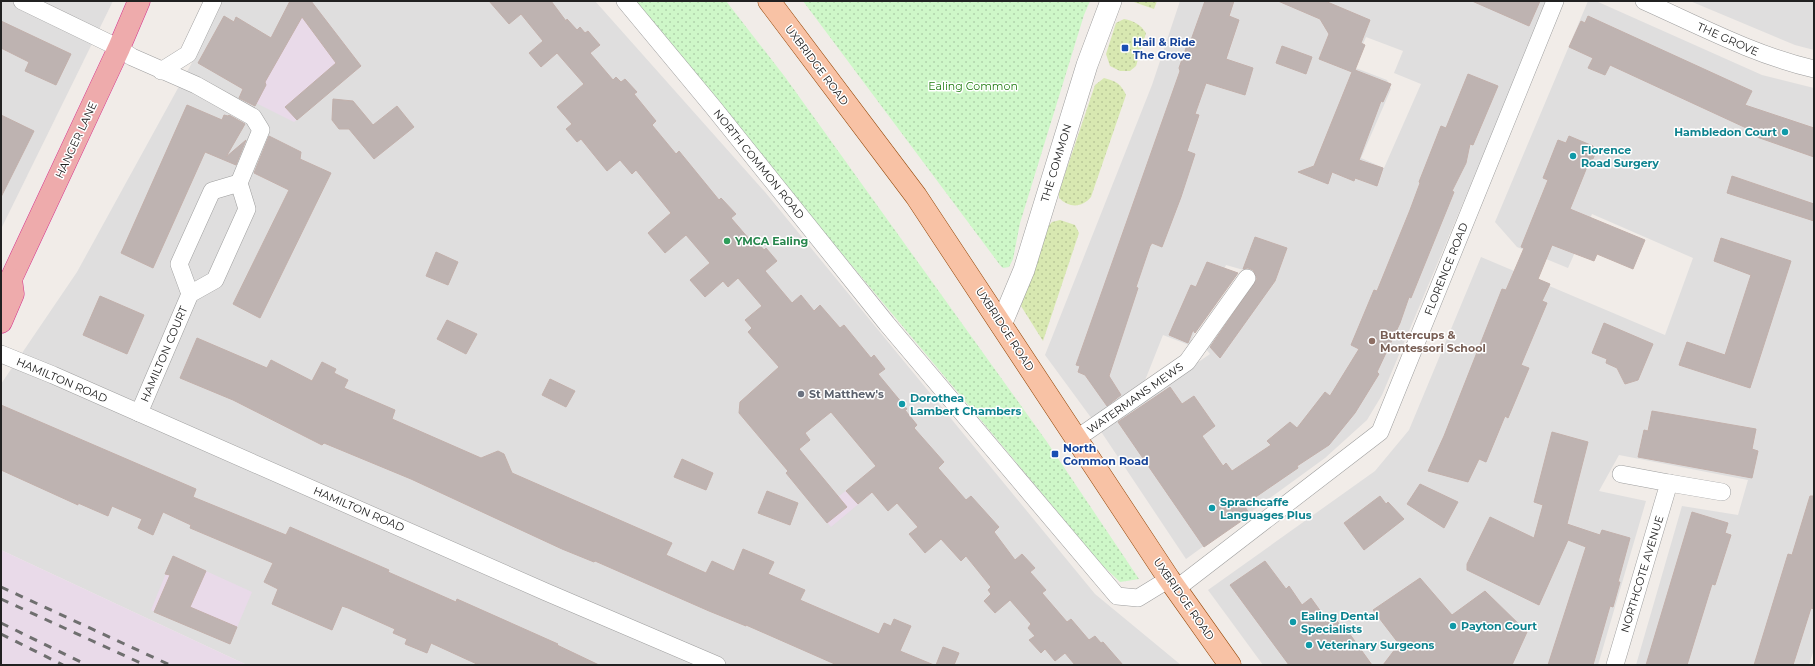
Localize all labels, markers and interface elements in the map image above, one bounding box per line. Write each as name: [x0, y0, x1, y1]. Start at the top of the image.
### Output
street label: THE GROVE: [1695, 19, 1761, 59]
street label: UXBRIDGE ROAD: [782, 22, 852, 108]
place label: Hail & Ride The Grove: [1133, 35, 1196, 62]
marker: Hail & Ride The Grove: [1120, 43, 1130, 53]
park label: Ealing Common: [928, 79, 1018, 93]
street label: HANGER LANE: [52, 99, 100, 181]
street label: NORTH COMMON ROAD: [710, 106, 808, 222]
street label: THE COMMON: [1037, 122, 1075, 204]
place label: Hambledon Court: [1674, 125, 1777, 139]
marker: Hambledon Court: [1780, 127, 1790, 137]
place label: Florence Road Surgery: [1581, 143, 1659, 170]
marker: Florence Road Surgery: [1568, 151, 1578, 161]
street label: FLORENCE ROAD: [1421, 221, 1471, 317]
place label: YMCA Ealing: [734, 234, 808, 248]
marker: YMCA Ealing: [722, 236, 732, 246]
street label: UXBRIDGE ROAD: [973, 284, 1037, 374]
street label: HAMILTON COURT: [137, 303, 191, 404]
place label: Buttercups & Montessori School: [1380, 328, 1486, 355]
marker: Buttercups & Montessori School: [1367, 336, 1377, 346]
street label: HAMILTON ROAD: [14, 354, 110, 406]
street label: WATERMANS MEWS: [1084, 359, 1186, 437]
place label: St Matthew's: [809, 387, 884, 401]
marker: St Matthew's: [796, 389, 806, 399]
place label: Dorothea Lambert Chambers: [910, 391, 1022, 418]
marker: Dorothea Lambert Chambers: [897, 399, 907, 409]
place label: North Common Road: [1063, 441, 1149, 468]
marker: North Common Road: [1050, 449, 1060, 459]
street label: HAMILTON ROAD: [311, 483, 407, 535]
place label: Sprachcaffe Languages Plus: [1220, 495, 1312, 522]
marker: Sprachcaffe Languages Plus: [1207, 503, 1217, 513]
street label: NORTHCOTE AVENUE: [1618, 514, 1666, 634]
street label: UXBRIDGE ROAD: [1150, 555, 1218, 643]
place label: Ealing Dental Specialists: [1301, 609, 1379, 636]
marker: Ealing Dental Specialists: [1288, 617, 1298, 627]
place label: Payton Court: [1461, 619, 1537, 633]
marker: Payton Court: [1448, 621, 1458, 631]
place label: Veterinary Surgeons: [1316, 638, 1435, 652]
marker: Veterinary Surgeons: [1304, 640, 1314, 650]

